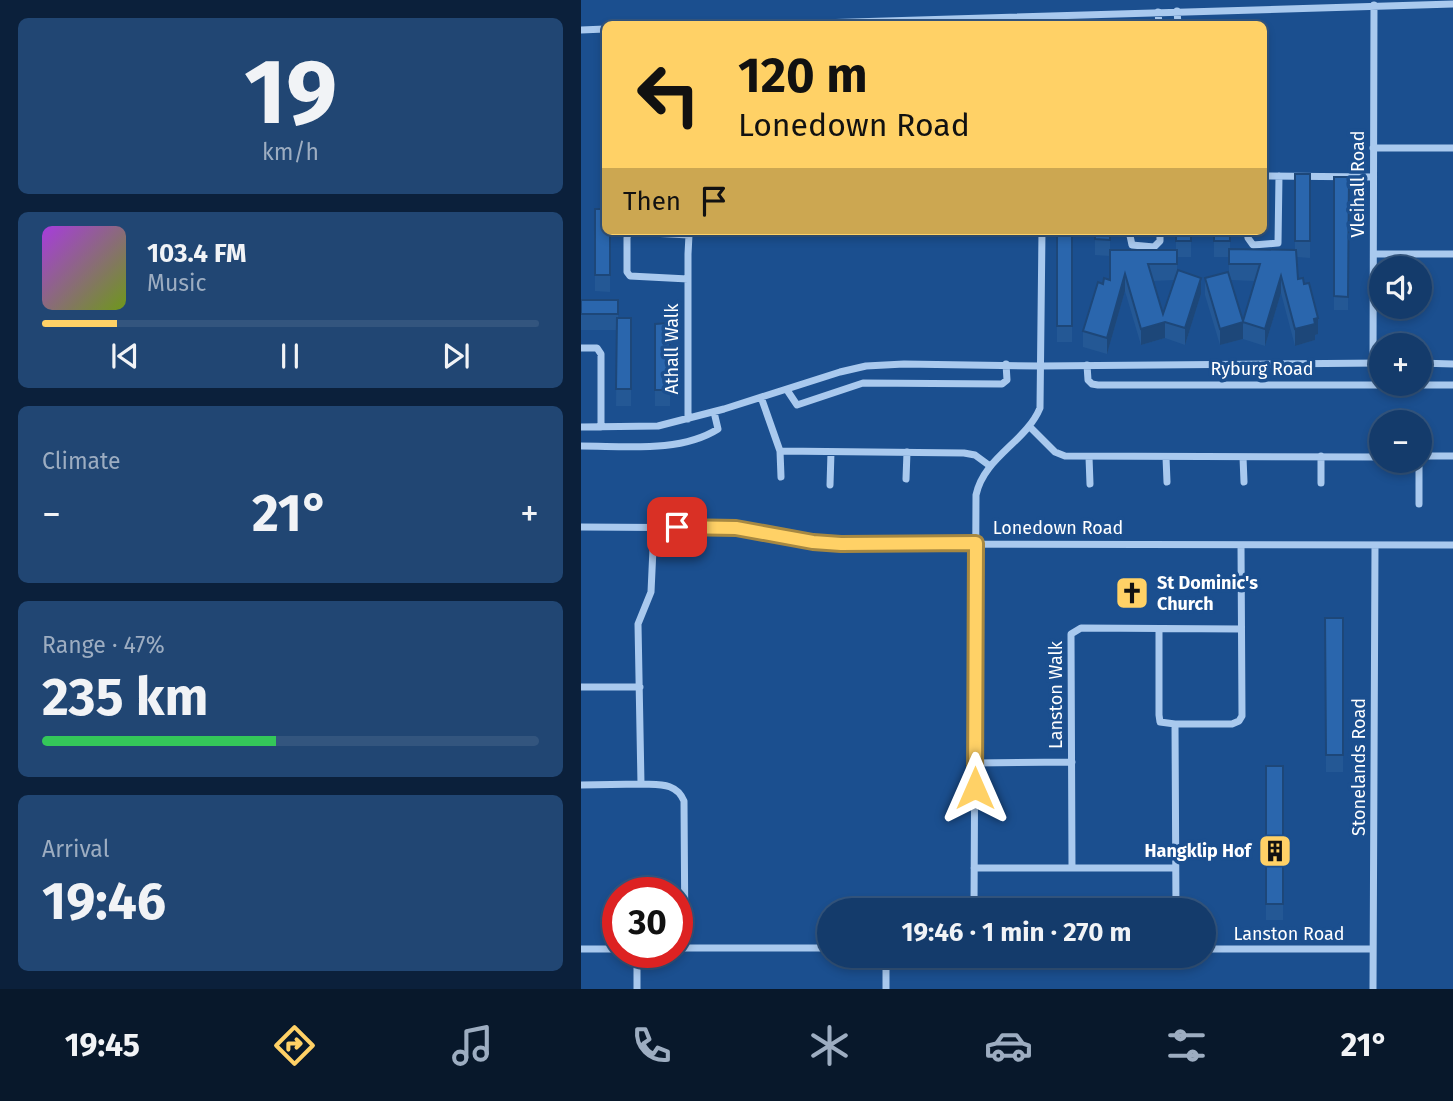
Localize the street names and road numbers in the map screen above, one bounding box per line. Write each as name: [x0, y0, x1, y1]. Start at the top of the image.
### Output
street label: Vleihall Road: [1347, 130, 1369, 238]
street label: Athall Walk: [661, 303, 683, 394]
street label: Ryburg Road: [1210, 358, 1314, 380]
street label: Lonedown Road: [993, 517, 1123, 539]
street label: Lanston Walk: [1045, 640, 1067, 749]
street label: Stonelands Road: [1348, 698, 1370, 836]
street label: Lanston Road: [1233, 923, 1345, 945]

